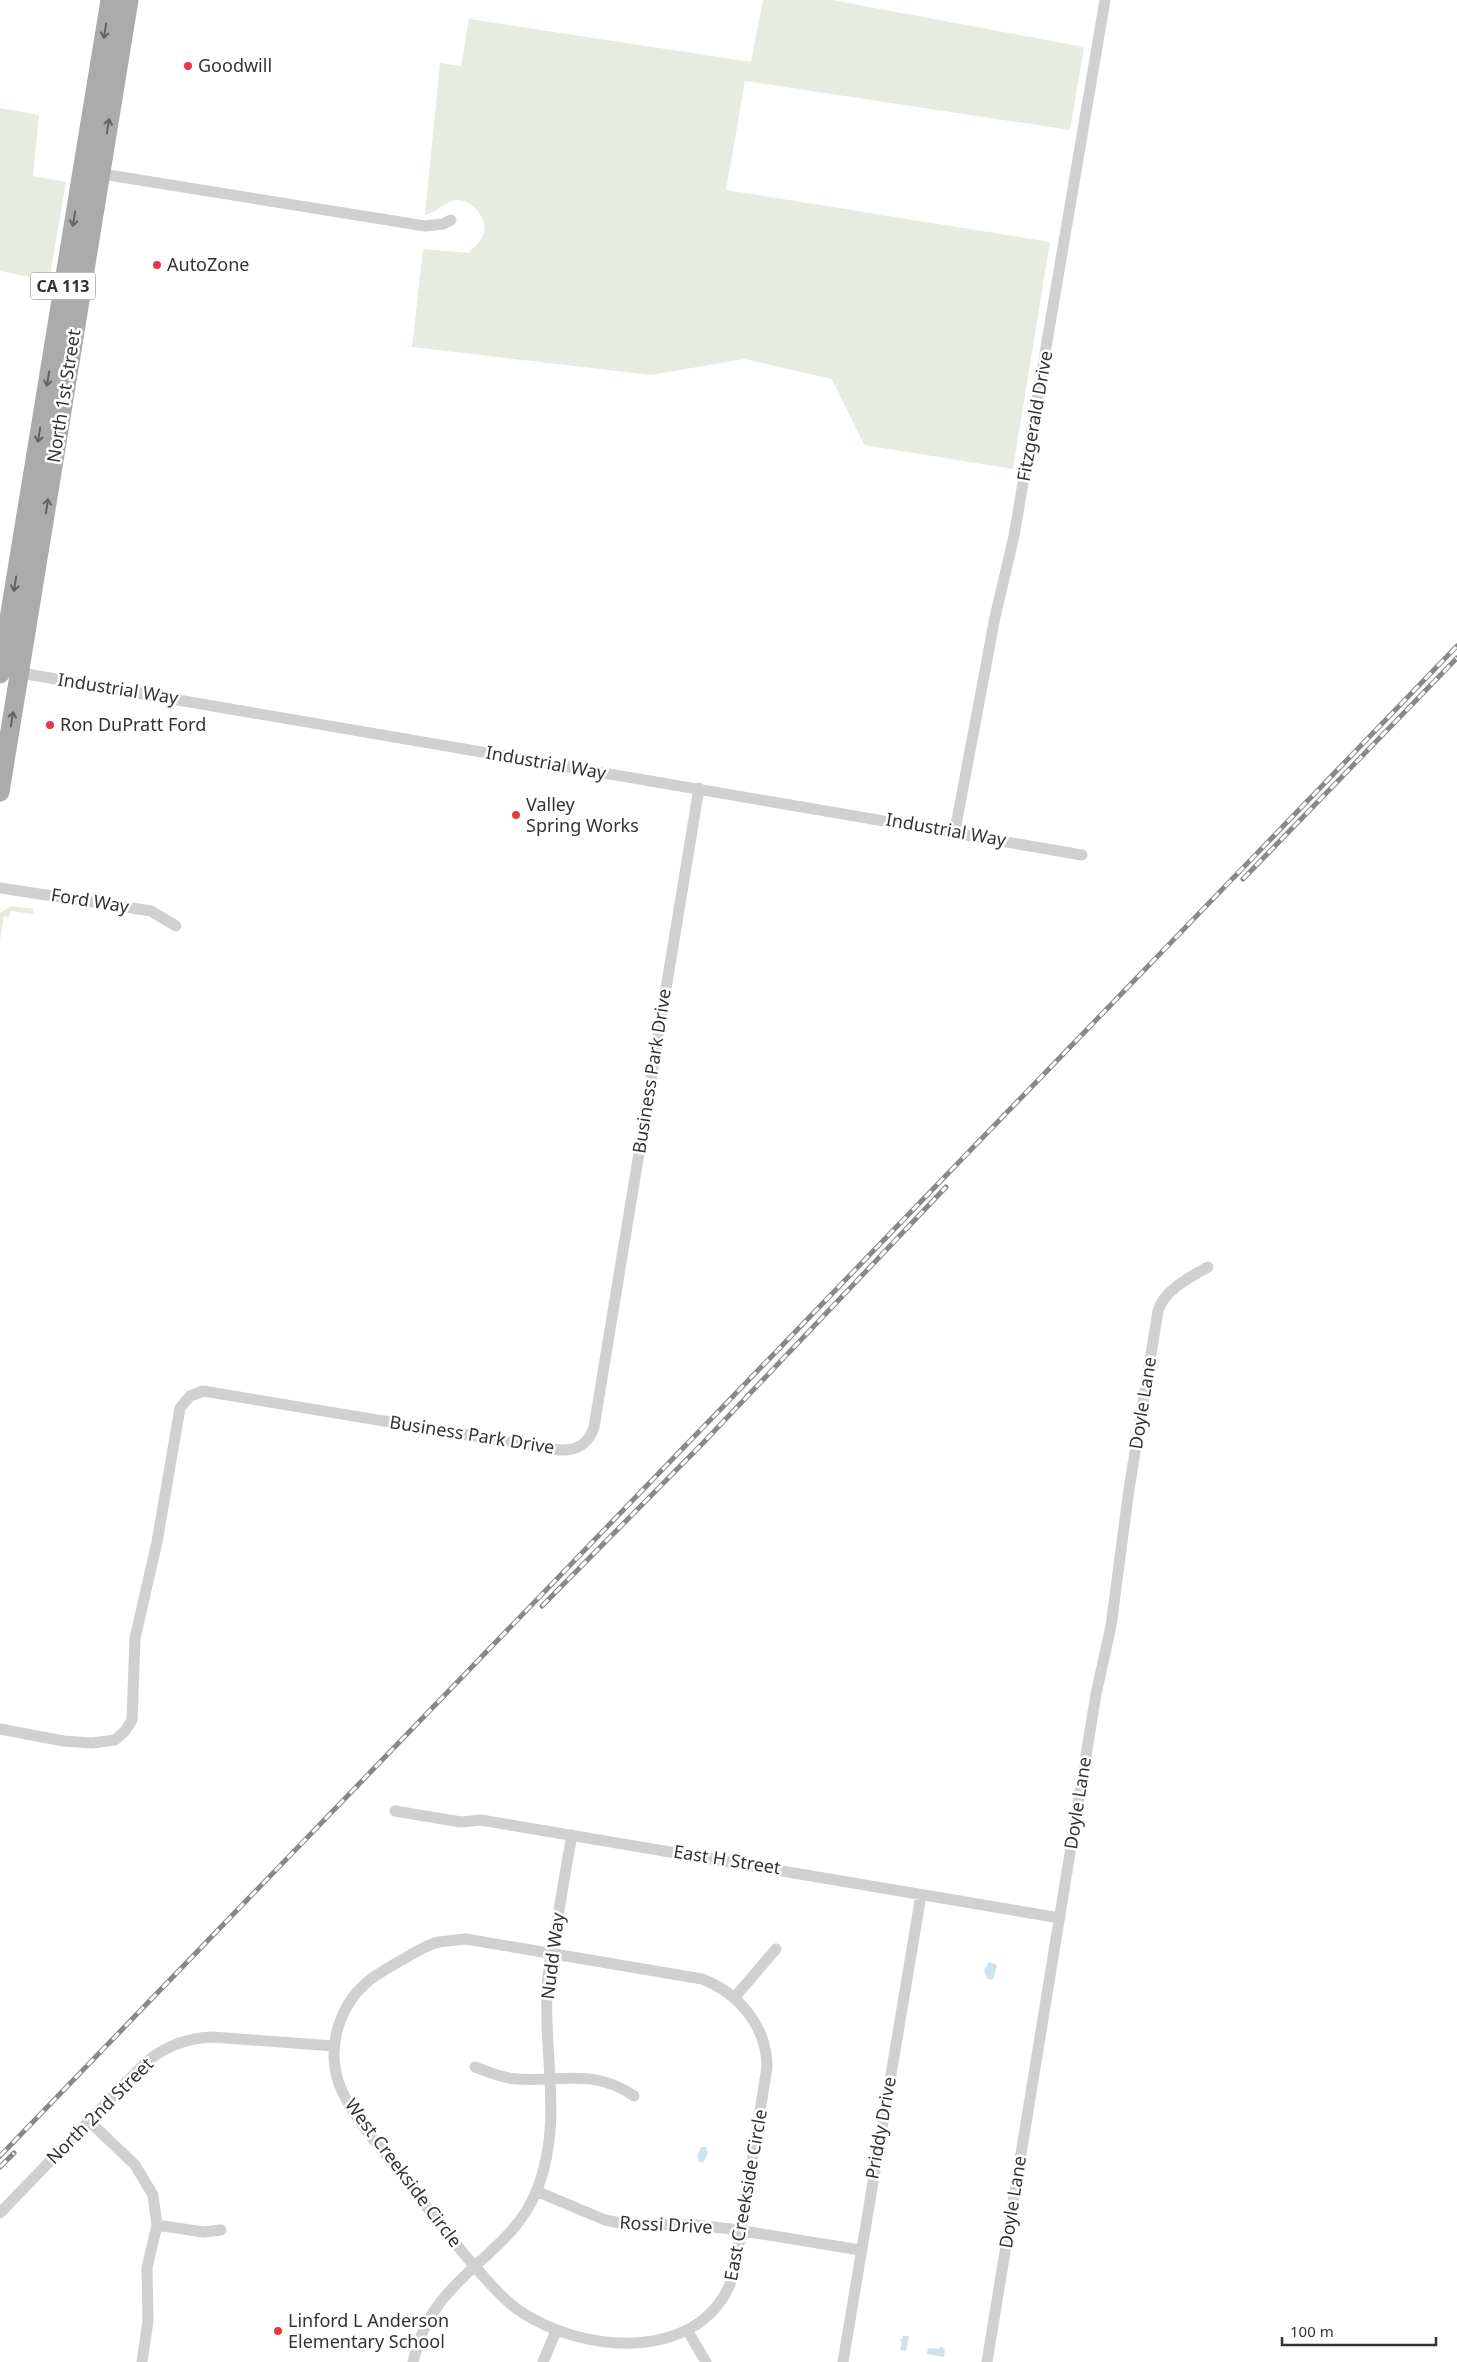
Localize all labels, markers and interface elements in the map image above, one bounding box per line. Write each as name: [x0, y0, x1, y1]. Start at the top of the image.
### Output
one-way arrow: [100, 22, 110, 38]
place label: Goodwill: [198, 53, 272, 77]
marker: Goodwill: [182, 60, 194, 72]
one-way arrow: [103, 118, 113, 134]
one-way arrow: [69, 211, 79, 227]
place label: AutoZone: [167, 252, 249, 276]
marker: AutoZone: [151, 259, 163, 271]
road number: CA 113: [30, 272, 96, 300]
street label: North 1st Street: [41, 327, 85, 464]
street label: Fitzgerald Drive: [1011, 349, 1057, 483]
one-way arrow: [43, 371, 53, 387]
one-way arrow: [34, 427, 44, 443]
one-way arrow: [42, 498, 52, 514]
one-way arrow: [10, 575, 20, 591]
street label: Industrial Way: [56, 667, 181, 710]
one-way arrow: [7, 711, 17, 727]
place label: Ron DuPratt Ford: [60, 712, 206, 736]
marker: Ron DuPratt Ford: [44, 719, 56, 731]
street label: Industrial Way: [484, 740, 609, 785]
place label: Valley Spring Works: [526, 792, 639, 837]
street label: Industrial Way: [884, 807, 1009, 852]
marker: Valley Spring Works: [510, 809, 522, 821]
street label: Ford Way: [49, 882, 132, 918]
street label: Business Park Drive: [626, 987, 676, 1155]
street label: Doyle Lane: [1123, 1355, 1161, 1451]
street label: Business Park Drive: [388, 1409, 556, 1459]
street label: Doyle Lane: [1058, 1755, 1096, 1851]
street label: East H Street: [672, 1839, 783, 1879]
street label: Nudd Way: [535, 1910, 569, 2001]
street label: North 2nd Street: [41, 2051, 158, 2169]
street label: Priddy Drive: [859, 2075, 901, 2181]
street label: West Creekside Circle: [340, 2093, 468, 2252]
street label: East Creekside Circle: [718, 2107, 772, 2283]
street label: Doyle Lane: [993, 2154, 1031, 2250]
street label: Rossi Drive: [619, 2210, 713, 2238]
place label: Linford L Anderson Elementary School: [288, 2308, 449, 2353]
scale bar: [1282, 2314, 1436, 2346]
text: 100 m: [1290, 2321, 1334, 2341]
marker: Linford L Anderson Elementary School: [272, 2325, 284, 2337]

